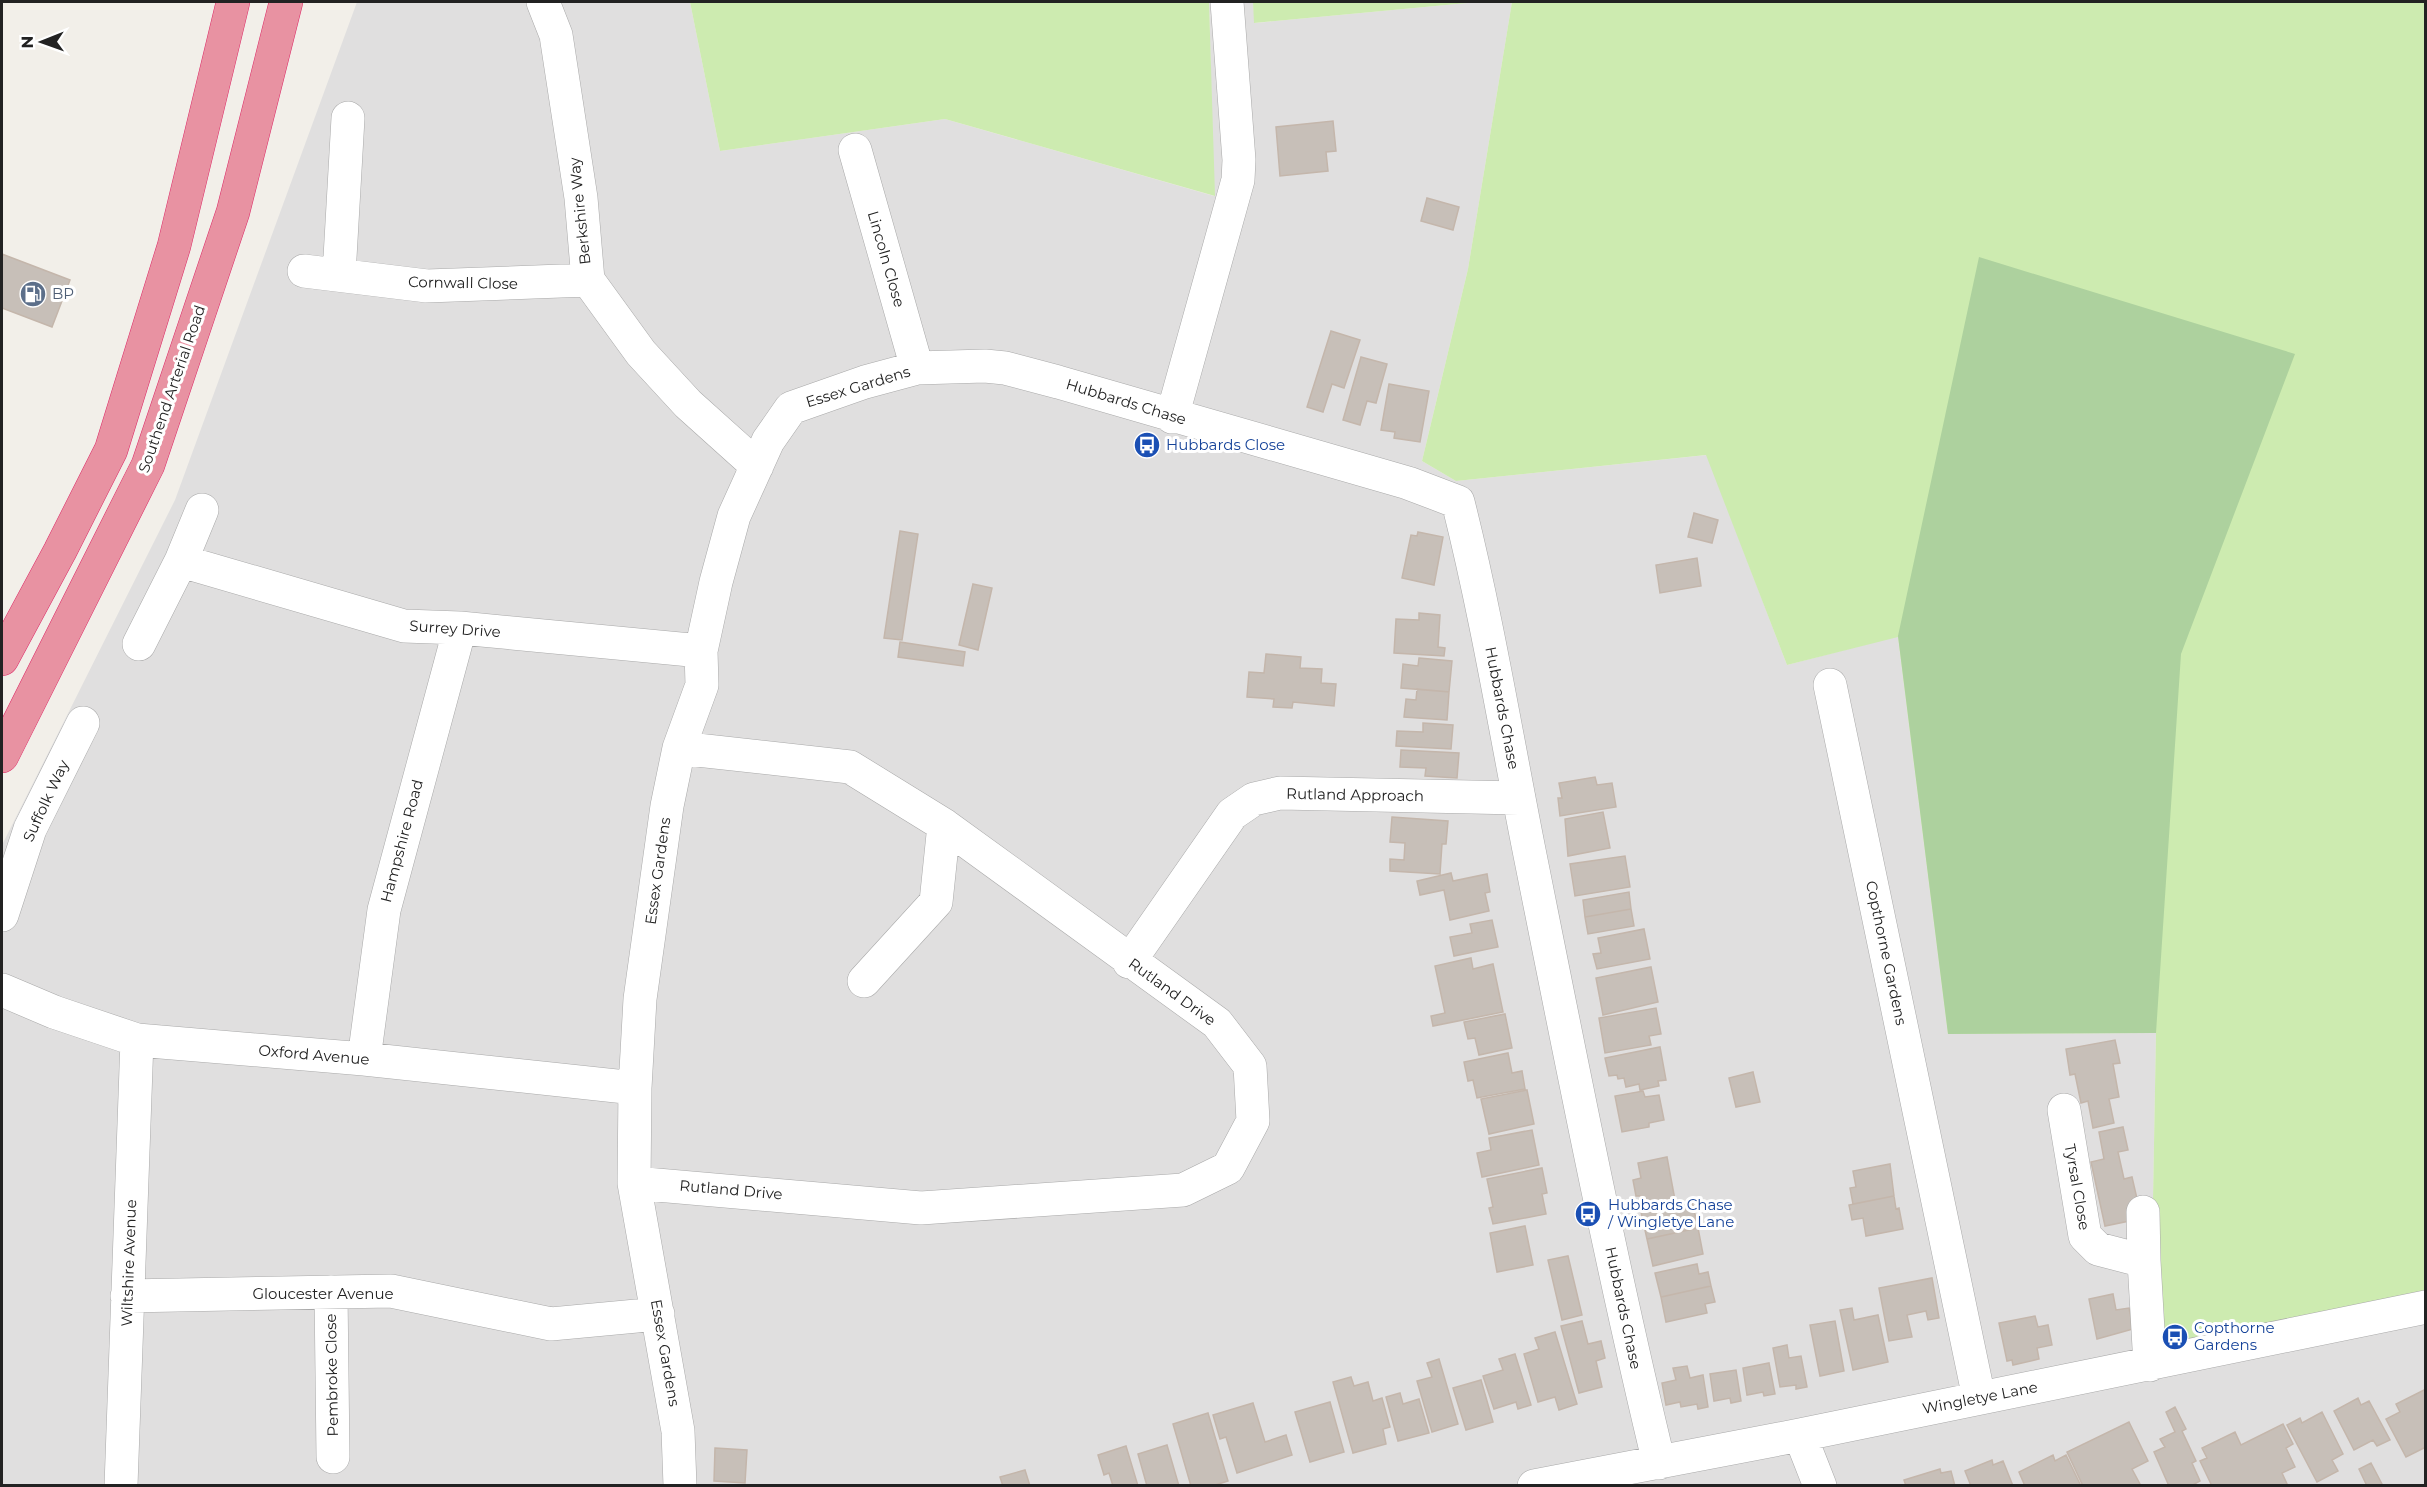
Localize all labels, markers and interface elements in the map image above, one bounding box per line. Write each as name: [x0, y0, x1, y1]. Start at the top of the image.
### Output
north arrow: [12, 12, 72, 72]
text: N: [18, 36, 37, 49]
street label: Berkshire Way: [564, 156, 595, 266]
street label: Lincoln Close: [864, 209, 909, 309]
street label: Cornwall Close: [408, 272, 518, 293]
fuel station icon: BP: [18, 279, 48, 309]
place label: BP: [52, 284, 74, 303]
street label: Southend Arterial Road: [134, 303, 209, 475]
street label: Essex Gardens: [803, 362, 912, 411]
street label: Hubbards Chase: [1064, 374, 1189, 429]
bus stop icon: Hubbards Close: [1132, 430, 1162, 460]
place label: Hubbards Close: [1166, 435, 1285, 454]
street label: Surrey Drive: [409, 616, 501, 641]
street label: Hubbards Chase: [1481, 645, 1524, 771]
street label: Suffolk Way: [18, 756, 73, 845]
street label: Hampshire Road: [376, 777, 427, 905]
street label: Rutland Approach: [1286, 784, 1424, 805]
street label: Essex Gardens: [641, 816, 674, 926]
street label: Copthorne Gardens: [1862, 879, 1911, 1027]
street label: Rutland Drive: [1125, 954, 1220, 1030]
street label: Oxford Avenue: [258, 1040, 370, 1069]
street label: Tyrsal Close: [2061, 1142, 2094, 1232]
street label: Rutland Drive: [679, 1176, 783, 1203]
place label: Hubbards Chase / Wingletye Lane: [1607, 1195, 1734, 1231]
street label: Wiltshire Avenue: [117, 1199, 140, 1327]
bus stop icon: Hubbards Chase / Wingletye Lane: [1573, 1199, 1603, 1229]
street label: Hubbards Chase: [1601, 1245, 1646, 1371]
street label: Gloucester Avenue: [252, 1284, 394, 1303]
street label: Essex Gardens: [647, 1298, 684, 1408]
street label: Pembroke Close: [321, 1313, 342, 1437]
place label: Copthorne Gardens: [2194, 1318, 2275, 1354]
bus stop icon: Copthorne Gardens: [2160, 1322, 2190, 1352]
street label: Wingletye Lane: [1921, 1377, 2039, 1418]

